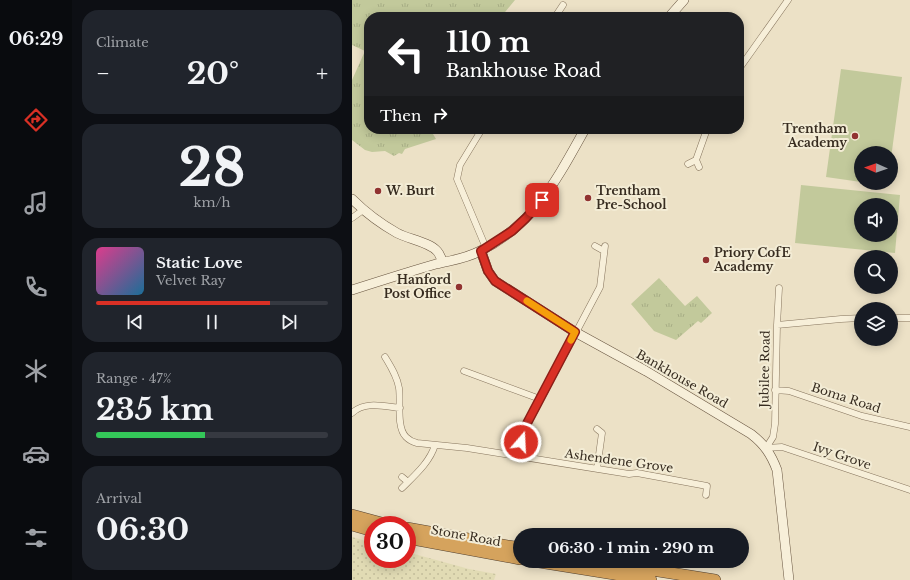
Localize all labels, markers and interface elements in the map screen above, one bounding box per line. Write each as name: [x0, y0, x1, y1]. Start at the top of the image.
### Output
text: 110 m: [446, 25, 530, 60]
text: 06:29: [9, 28, 63, 50]
icon: left: [380, 28, 432, 80]
text: Climate: [96, 34, 149, 51]
text: 20°: [187, 55, 239, 92]
text: −: [96, 60, 110, 87]
text: +: [316, 60, 328, 87]
text: Bankhouse Road: [446, 60, 601, 82]
icon: right: [429, 104, 451, 126]
icon: directions: [22, 106, 50, 134]
text: Then: [380, 106, 421, 125]
place label: Trentham Academy: [782, 121, 848, 150]
marker: Trentham Academy: [850, 131, 860, 141]
text: 28: [179, 136, 245, 200]
north arrow: [854, 146, 898, 190]
map controls: [854, 146, 898, 346]
place label: W. Burt: [385, 183, 435, 198]
pin: [525, 183, 559, 217]
place label: Trentham Pre-School: [596, 183, 667, 212]
marker: W. Burt: [373, 186, 383, 196]
icon: music: [22, 189, 50, 217]
icon: arrive: [531, 189, 553, 211]
marker: Trentham Pre-School: [583, 193, 593, 203]
text: km/h: [194, 194, 230, 211]
button: sound: [854, 198, 898, 242]
place label: Priory CofE Academy: [713, 245, 791, 274]
button: search: [854, 250, 898, 294]
text: Static Love: [156, 253, 242, 272]
marker: Priory CofE Academy: [701, 255, 711, 265]
text: Velvet Ray: [156, 272, 226, 289]
place label: Hanford Post Office: [384, 272, 452, 301]
icon: phone: [22, 273, 50, 301]
marker: Hanford Post Office: [454, 282, 464, 292]
button: layers: [854, 302, 898, 346]
icon: previous: [124, 311, 146, 333]
icon: pause: [201, 311, 223, 333]
icon: next: [278, 311, 300, 333]
street label: Jubilee Road: [756, 330, 773, 410]
street label: Bankhouse Road: [634, 346, 731, 411]
icon: climate: [22, 357, 50, 385]
text: Range · 47%: [96, 370, 172, 387]
street label: Boma Road: [810, 379, 883, 416]
text: 235 km: [96, 391, 214, 428]
position arrow: [500, 421, 542, 463]
street label: Ivy Grove: [811, 439, 873, 472]
icon: car: [22, 440, 50, 468]
street label: Ashendene Grove: [563, 445, 674, 476]
text: Arrival: [96, 490, 142, 507]
text: 06:30: [96, 511, 189, 548]
speed limit sign: 30: [364, 516, 416, 568]
street label: Stone Road: [430, 522, 502, 549]
icon: filters: [22, 524, 50, 552]
text: 06:30 · 1 min · 290 m: [548, 538, 714, 557]

